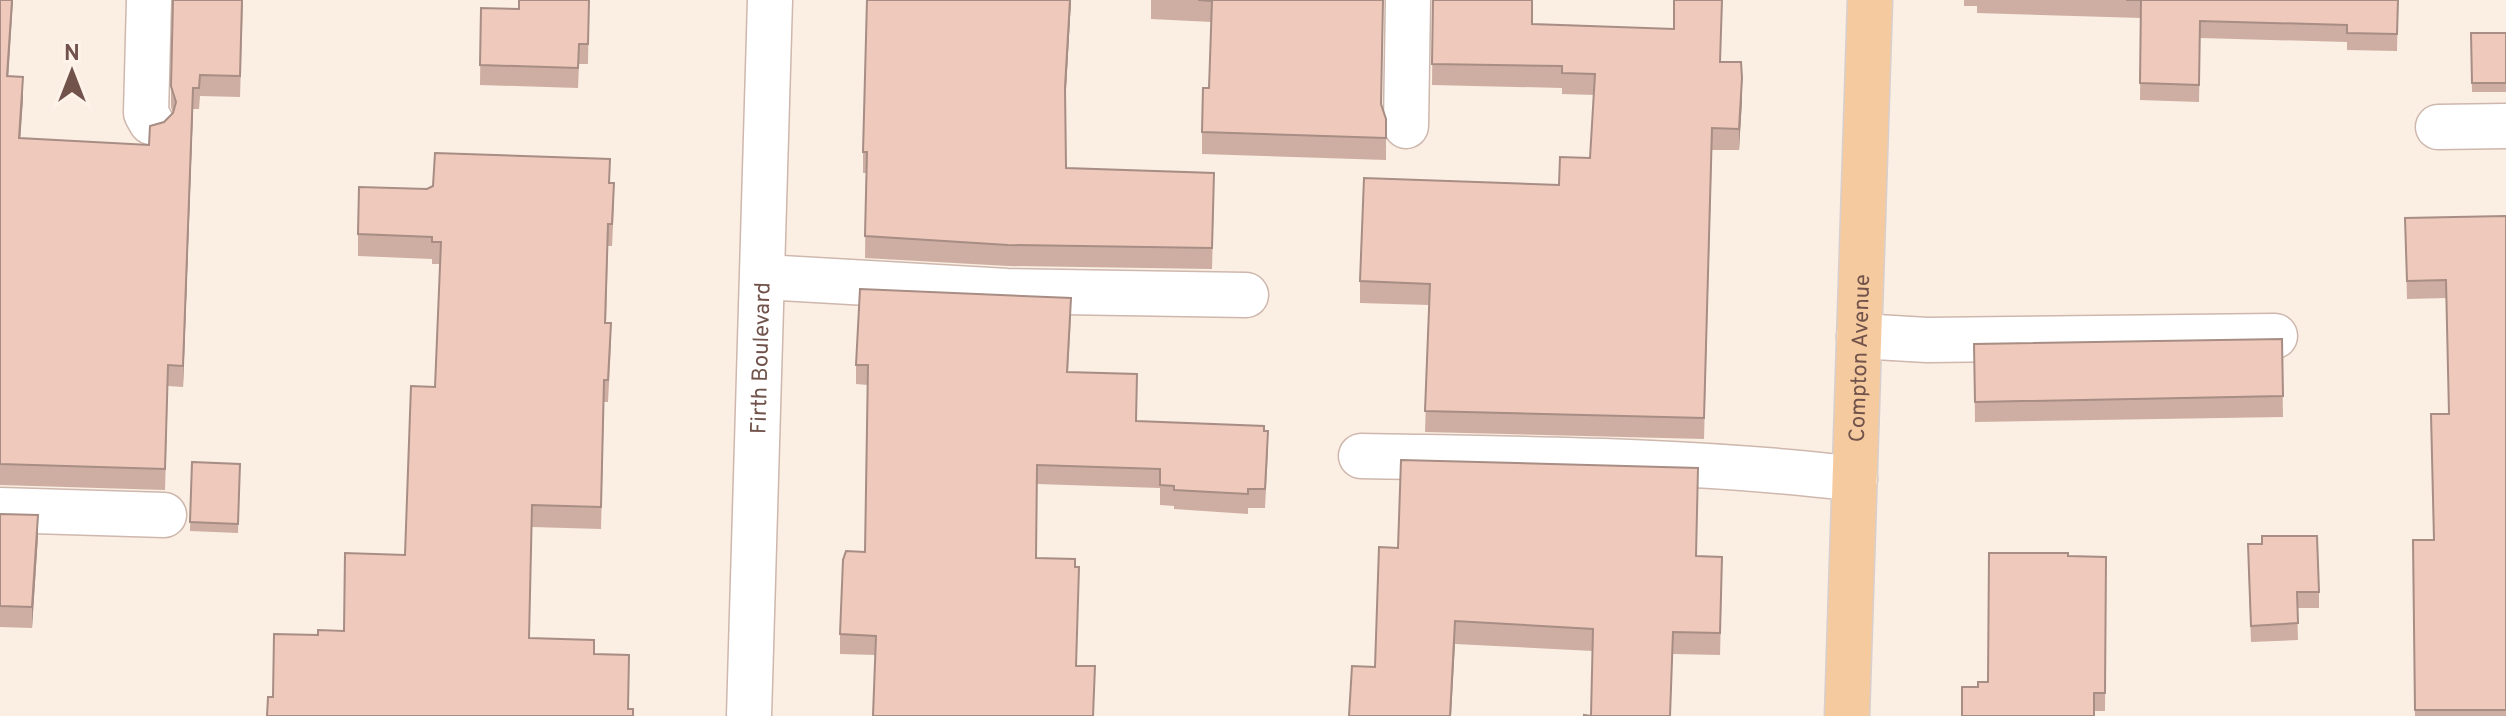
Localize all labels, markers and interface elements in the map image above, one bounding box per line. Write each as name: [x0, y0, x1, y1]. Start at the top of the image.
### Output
north arrow: [32, 32, 112, 112]
text: N: [64, 41, 80, 68]
street label: Compton Avenue: [1845, 274, 1877, 443]
street label: Firth Boulevard: [746, 282, 778, 435]

